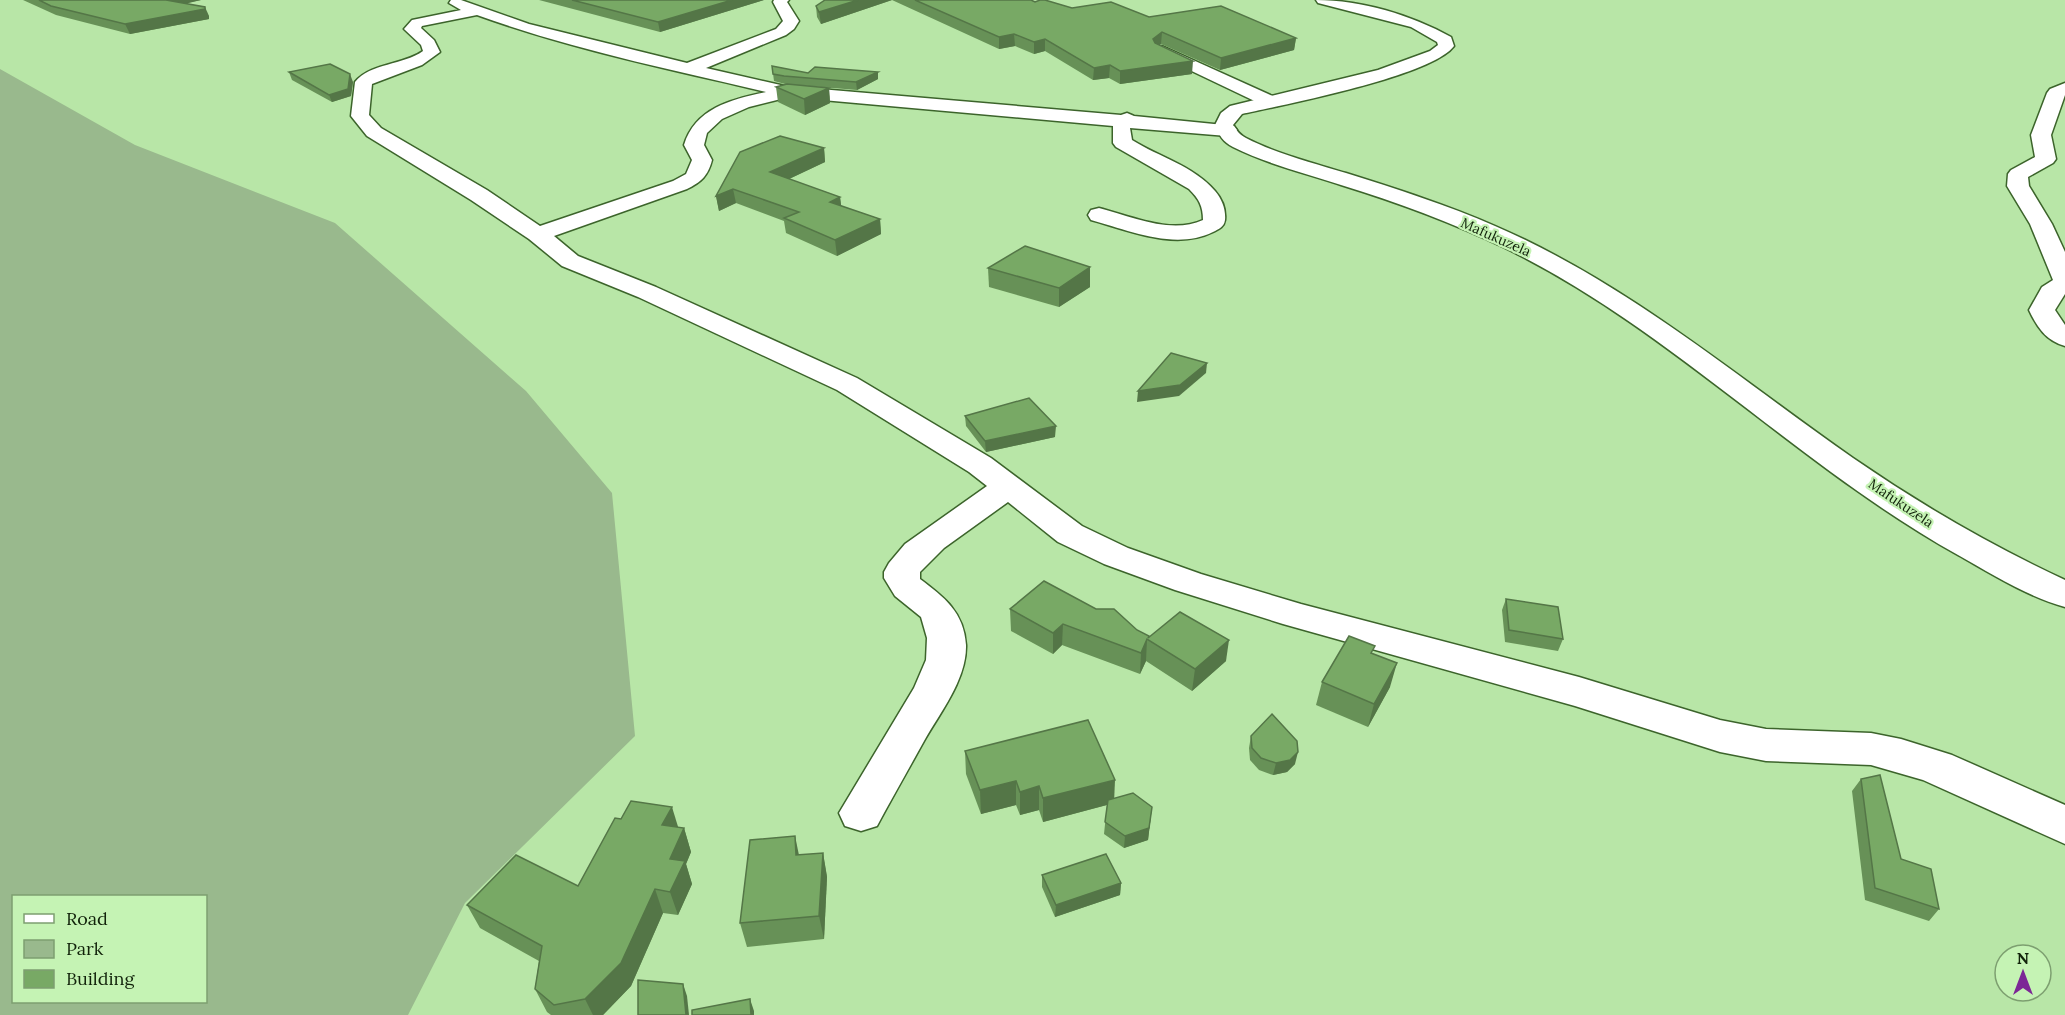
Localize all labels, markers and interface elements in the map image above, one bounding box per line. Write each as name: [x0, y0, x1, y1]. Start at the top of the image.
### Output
street label: Mafukuzela: [1458, 214, 1534, 260]
street label: Mafukuzela: [1865, 475, 1937, 531]
legend: [12, 895, 207, 1003]
text: Road: [66, 907, 108, 930]
text: Park: [66, 937, 104, 960]
north arrow: [1993, 943, 2053, 1003]
text: N: [2017, 948, 2029, 968]
text: Building: [66, 967, 136, 990]

